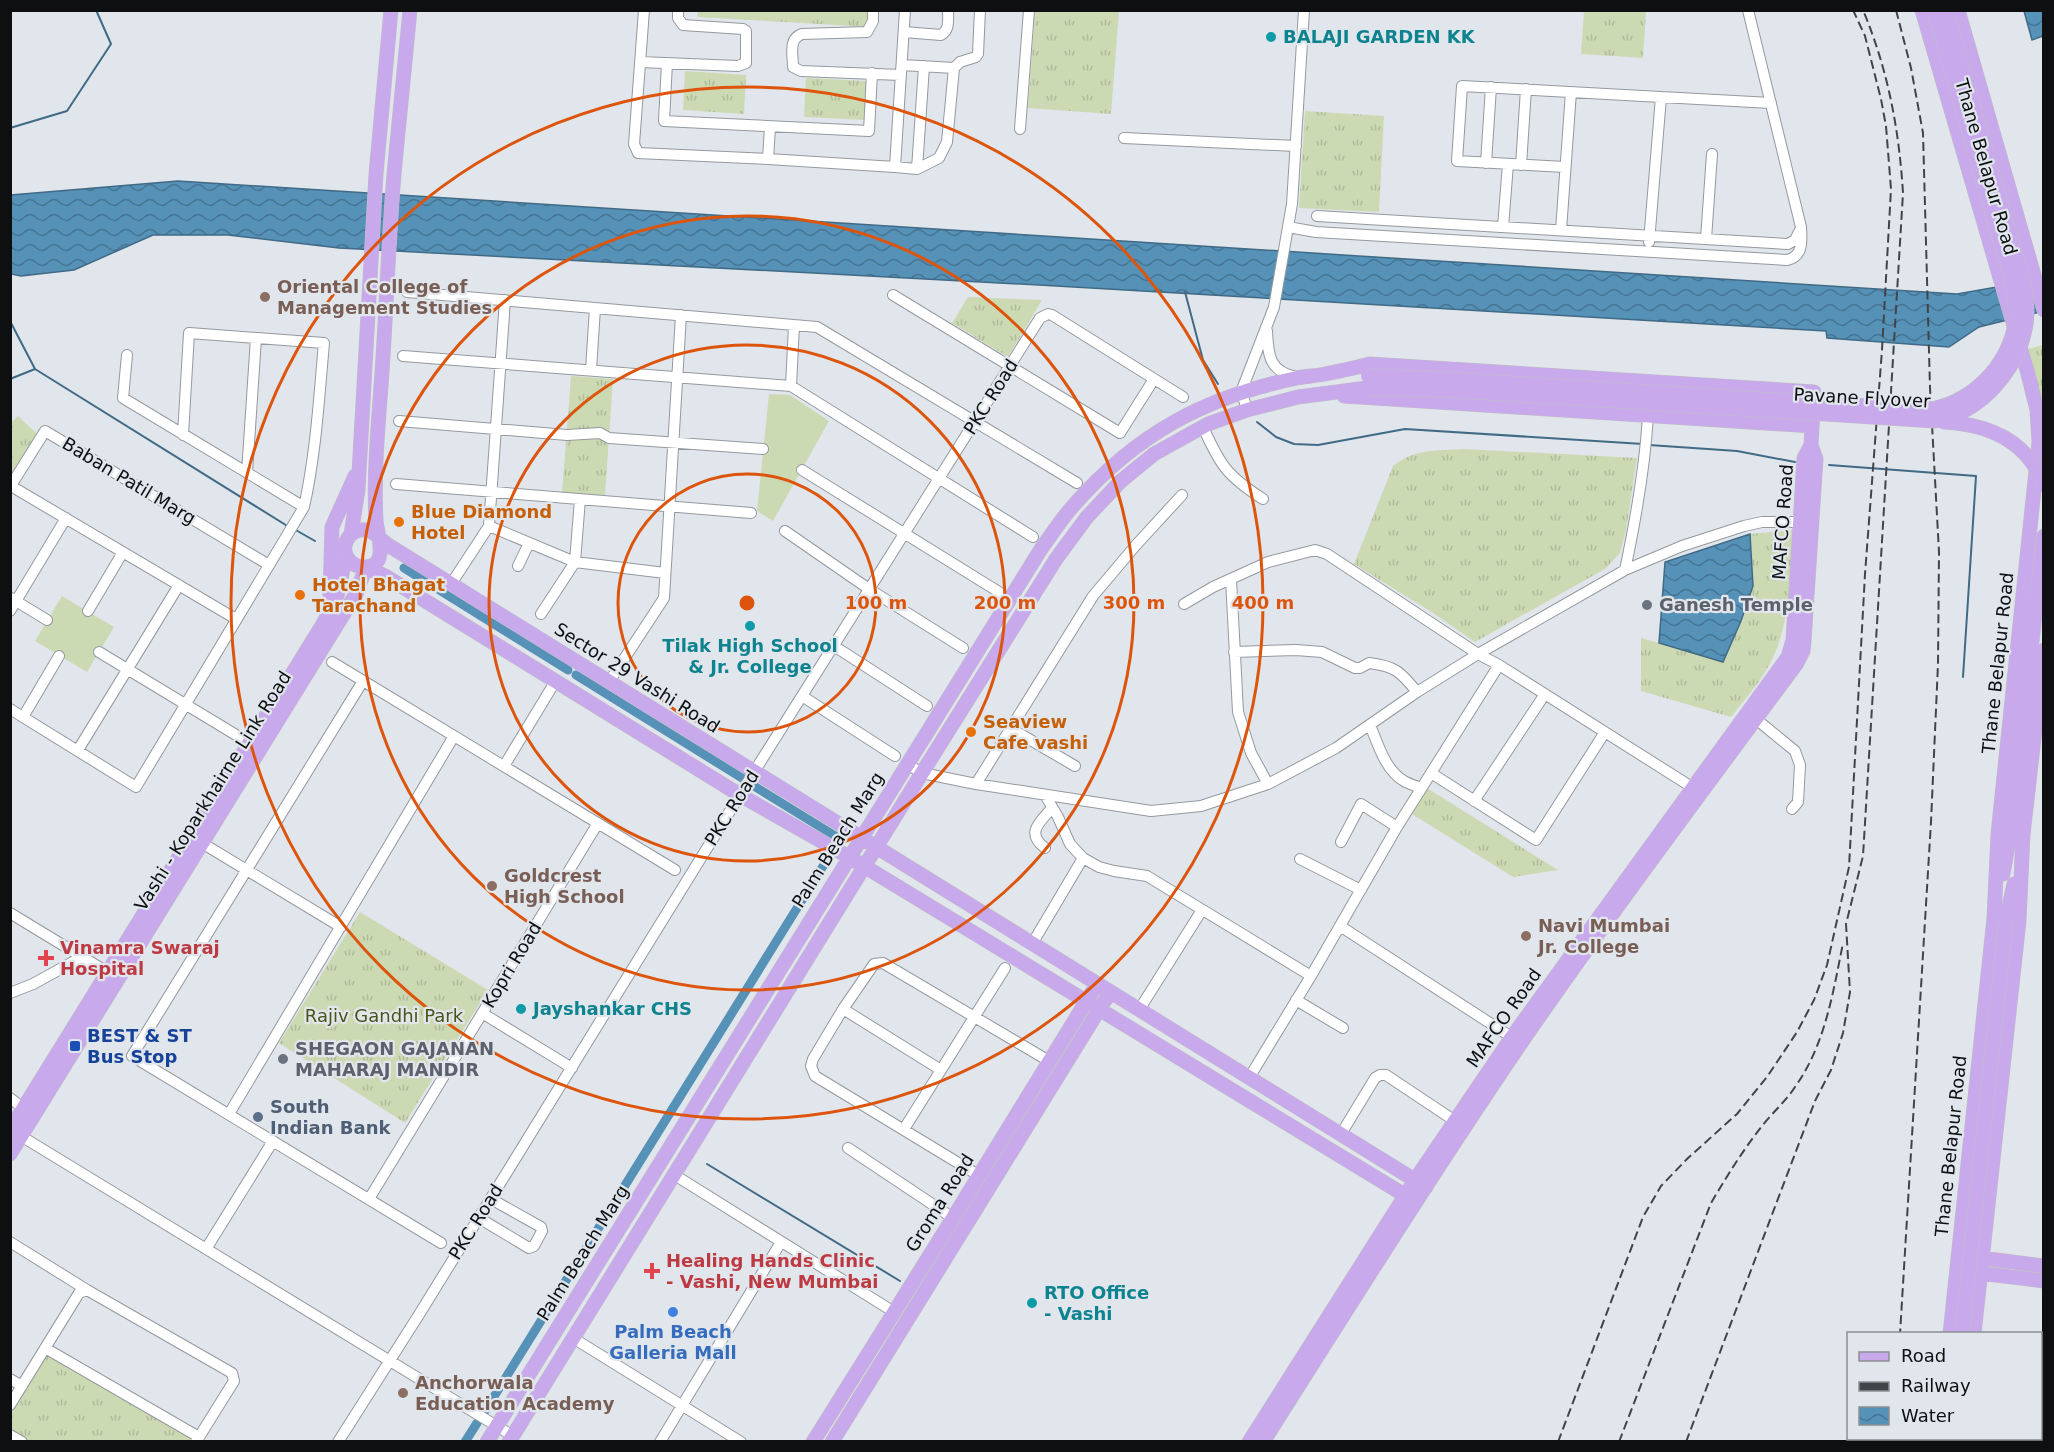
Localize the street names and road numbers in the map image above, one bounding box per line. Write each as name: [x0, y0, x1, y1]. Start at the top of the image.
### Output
street label: Thane Belapur Road: [1951, 75, 2022, 257]
street label: PKC Road: [959, 355, 1022, 438]
street label: Pavane Flyover: [1793, 383, 1932, 412]
street label: Baban Patil Marg: [59, 432, 200, 529]
street label: MAFCO Road: [1768, 463, 1797, 580]
street label: Thane Belapur Road: [1977, 571, 2017, 756]
street label: Sector 29 Vashi Road: [551, 618, 724, 737]
street label: Vashi - Koparkhairne Link Road: [130, 667, 295, 914]
street label: PKC Road: [700, 766, 763, 849]
street label: Palm Beach Marg: [787, 768, 888, 911]
street label: Kopri Road: [478, 918, 545, 1012]
street label: MAFCO Road: [1462, 964, 1545, 1071]
street label: Thane Belapur Road: [1930, 1054, 1970, 1239]
street label: Groma Road: [901, 1150, 978, 1256]
street label: PKC Road: [444, 1180, 507, 1263]
street label: Palm Beach Marg: [532, 1181, 633, 1324]

